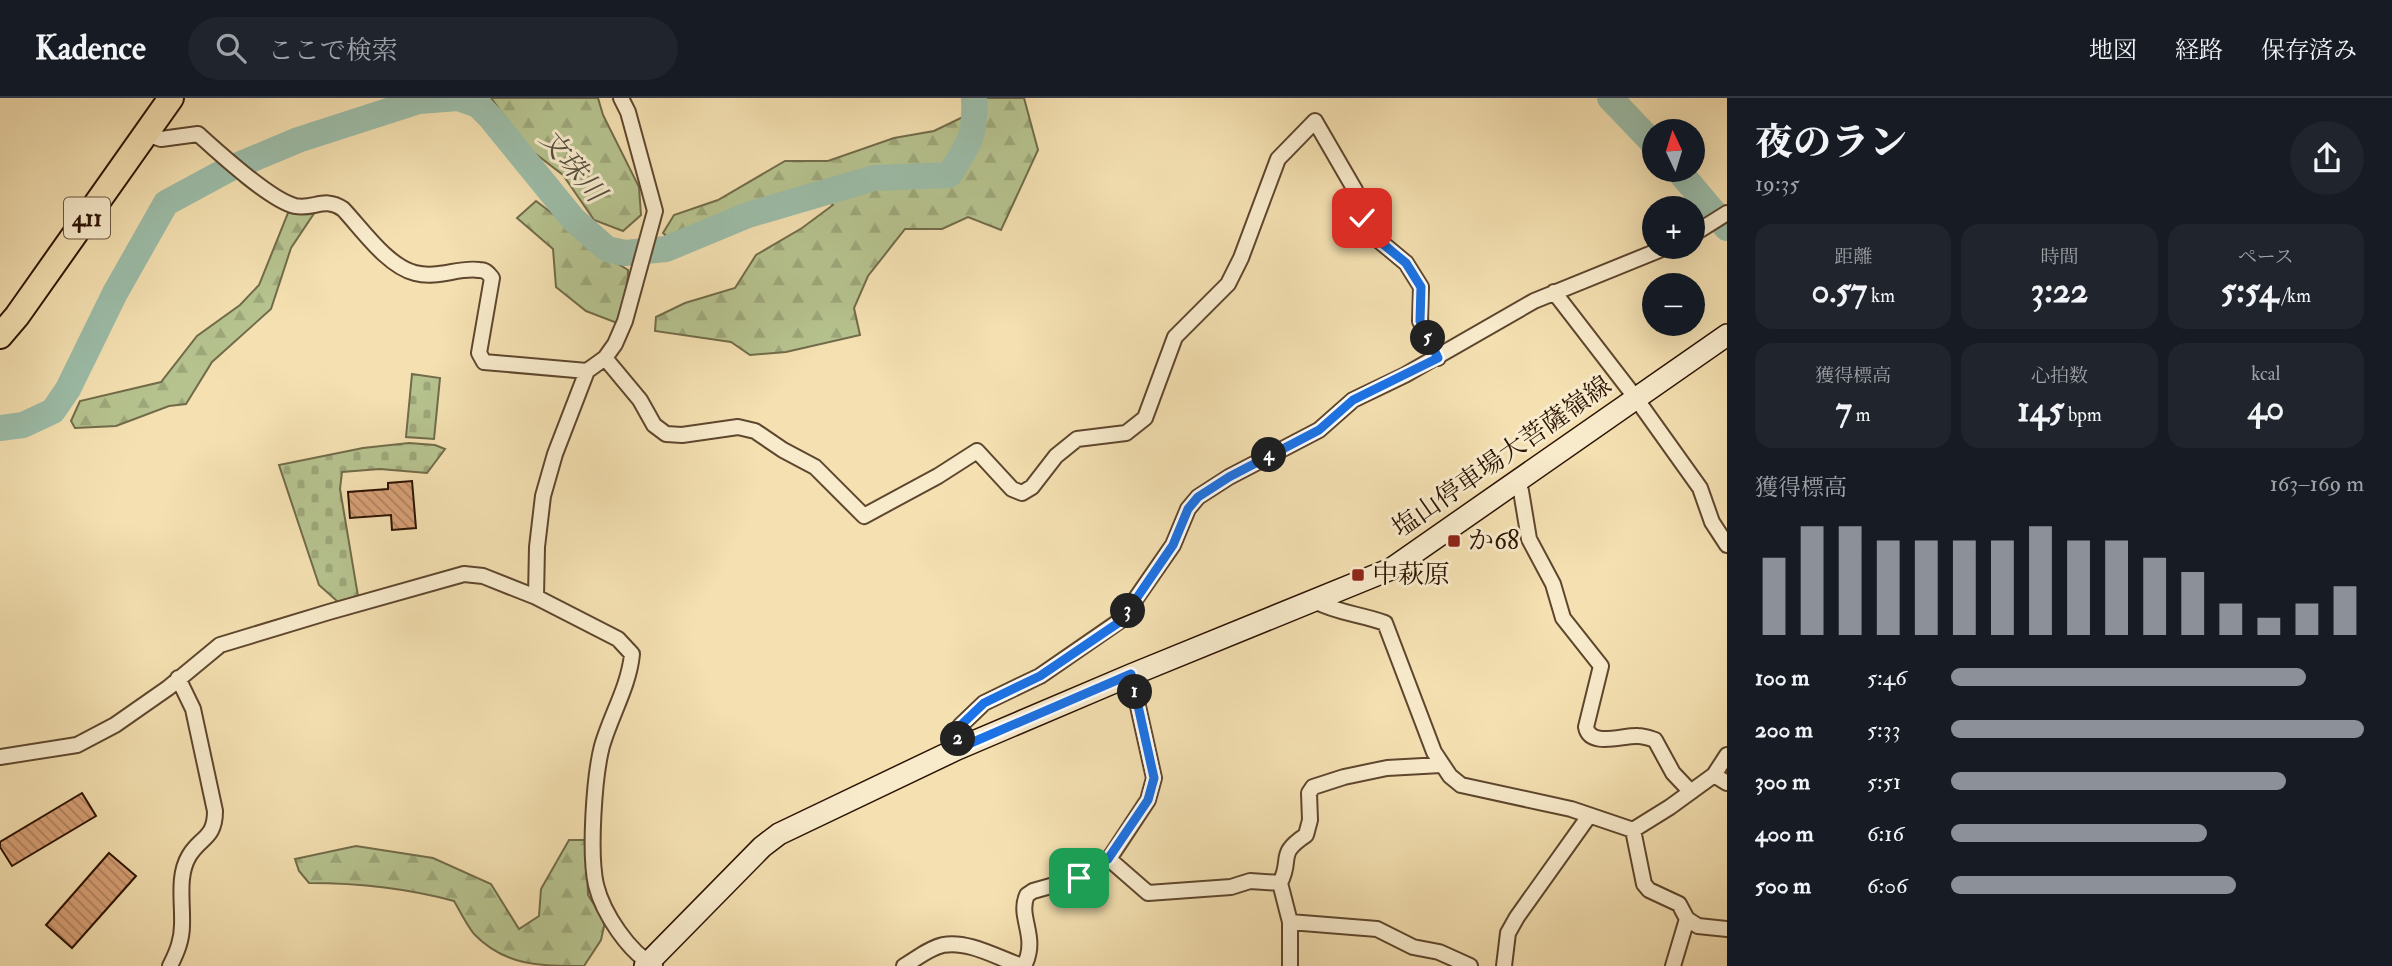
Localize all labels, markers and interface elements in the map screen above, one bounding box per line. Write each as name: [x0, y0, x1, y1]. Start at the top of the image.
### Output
search box: [188, 17, 678, 80]
text: Kadence: [35, 28, 146, 69]
icon: search: [212, 29, 250, 67]
text: ここで検索: [268, 35, 398, 67]
text: 地図: [2089, 35, 2137, 66]
text: 経路: [2175, 35, 2223, 66]
text: 保存済み: [2261, 35, 2357, 66]
north arrow: [1642, 119, 1704, 182]
map controls: [1642, 119, 1705, 336]
text: 夜のラン: [1755, 119, 1907, 167]
button: share: [2290, 121, 2364, 195]
water label: 文珠川: [532, 123, 614, 212]
text: 19:35: [1755, 169, 1800, 198]
pin: [1332, 188, 1392, 248]
button: +: [1642, 196, 1705, 259]
road number: 411: [64, 198, 110, 238]
icon: check: [1343, 199, 1381, 237]
text: 距離: [1834, 245, 1872, 269]
text: 時間: [2040, 245, 2079, 269]
text: ペース: [2238, 245, 2294, 269]
text: 0.57: [1811, 269, 1867, 313]
text: 3:22: [2031, 269, 2088, 313]
text: 5:54: [2221, 269, 2278, 313]
button: −: [1642, 273, 1705, 336]
text: km: [1867, 284, 1895, 308]
text: /km: [2278, 284, 2311, 308]
pin: 5: [1410, 320, 1446, 356]
text: 5: [1423, 325, 1432, 349]
text: kcal: [2251, 362, 2280, 386]
text: 獲得標高: [1815, 364, 1891, 388]
text: 心拍数: [2031, 364, 2088, 388]
street label: 塩山停車場大菩薩嶺線: [1386, 369, 1618, 545]
text: 40: [2247, 386, 2284, 430]
text: 7: [1836, 388, 1852, 432]
text: 145: [2017, 388, 2064, 432]
text: m: [1852, 403, 1871, 427]
text: bpm: [2064, 403, 2102, 427]
pin: 4: [1252, 438, 1286, 472]
text: 4: [1263, 442, 1274, 466]
text: 163–169 m: [2270, 469, 2364, 498]
text: 獲得標高: [1755, 473, 1847, 502]
place label: か68: [1468, 525, 1519, 557]
marker: か68: [1446, 533, 1462, 549]
place label: 中萩原: [1372, 559, 1450, 591]
marker: 中萩原: [1350, 567, 1366, 583]
pin: 3: [1110, 594, 1146, 628]
text: 3: [1124, 598, 1131, 622]
text: 100 m: [1755, 663, 1809, 692]
text: 5:46: [1867, 663, 1907, 692]
pin: 1: [1118, 674, 1152, 710]
text: 1: [1131, 679, 1138, 703]
text: 200 m: [1755, 715, 1813, 744]
text: 5:33: [1867, 715, 1900, 744]
pin: 2: [940, 722, 976, 756]
text: 2: [953, 726, 962, 750]
text: 300 m: [1755, 767, 1810, 796]
text: 5:51: [1867, 767, 1901, 796]
text: 400 m: [1755, 819, 1814, 848]
text: 6:16: [1867, 819, 1904, 848]
pin: [1049, 848, 1109, 908]
icon: arrive: [1060, 859, 1098, 897]
text: 500 m: [1755, 871, 1811, 900]
text: 6:06: [1867, 871, 1908, 900]

